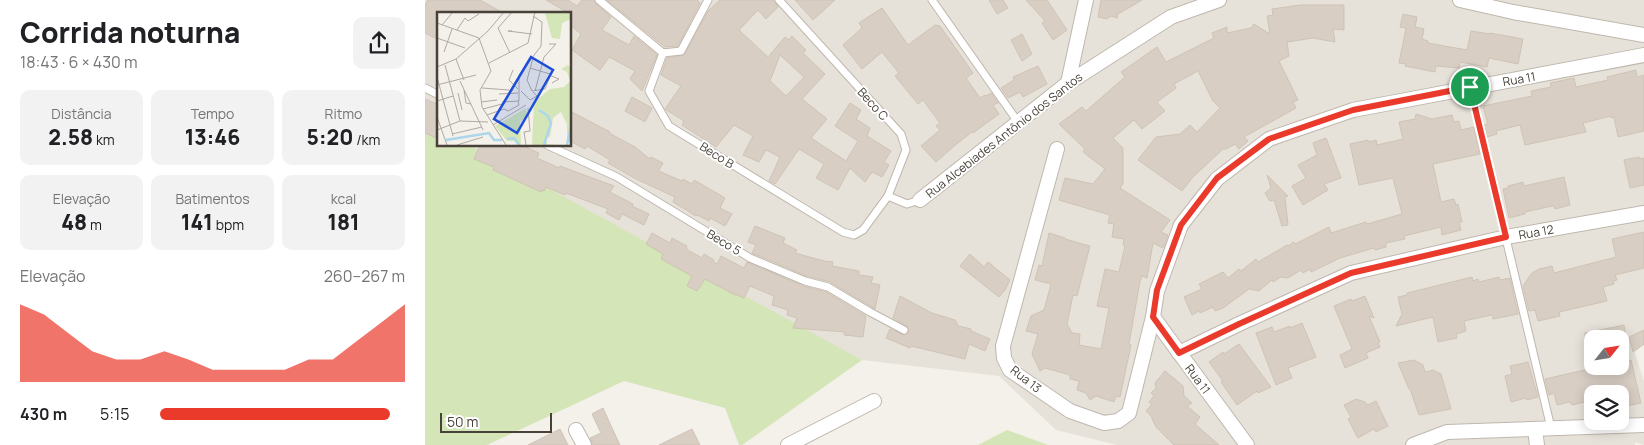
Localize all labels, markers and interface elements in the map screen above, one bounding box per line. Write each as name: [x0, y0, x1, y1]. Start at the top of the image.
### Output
inset map: [437, 12, 571, 146]
text: Corrida noturna: [20, 13, 240, 51]
button: share: [353, 17, 405, 69]
text: 18:43 · 6 × 430 m: [20, 51, 138, 73]
pin: [1449, 66, 1491, 108]
street label: Rua Alcebiades Antônio dos Santos: [922, 68, 1086, 202]
street label: Rua 11: [1501, 68, 1537, 90]
icon: arrive: [1456, 73, 1484, 101]
street label: Beco C: [854, 84, 893, 124]
text: Distância: [51, 104, 112, 123]
text: Tempo: [191, 104, 234, 123]
text: Ritmo: [325, 104, 362, 123]
text: 2.58: [48, 123, 93, 151]
text: 13:46: [185, 123, 240, 151]
text: 5:20: [307, 123, 353, 151]
text: km: [93, 130, 115, 149]
text: /km: [353, 130, 380, 149]
street label: Beco B: [697, 138, 737, 172]
text: Elevação: [53, 189, 110, 208]
text: Batimentos: [175, 189, 250, 208]
text: kcal: [331, 189, 356, 208]
text: 48: [61, 208, 87, 236]
text: 141: [181, 208, 213, 236]
text: 181: [327, 208, 360, 236]
text: m: [87, 215, 102, 234]
text: bpm: [213, 215, 244, 234]
street label: Rua 12: [1517, 221, 1555, 243]
street label: Beco 5: [704, 225, 744, 259]
text: Elevação: [20, 265, 86, 287]
text: 260–267 m: [324, 265, 405, 287]
north arrow: [1584, 330, 1629, 375]
map controls: [1584, 330, 1629, 430]
street label: Rua 11: [1181, 361, 1215, 397]
street label: Rua 13: [1007, 362, 1045, 396]
button: layers: [1584, 385, 1629, 430]
text: 430 m: [20, 403, 67, 425]
text: 5:15: [100, 403, 130, 425]
scale bar: [440, 410, 553, 433]
text: 50 m: [447, 412, 478, 431]

